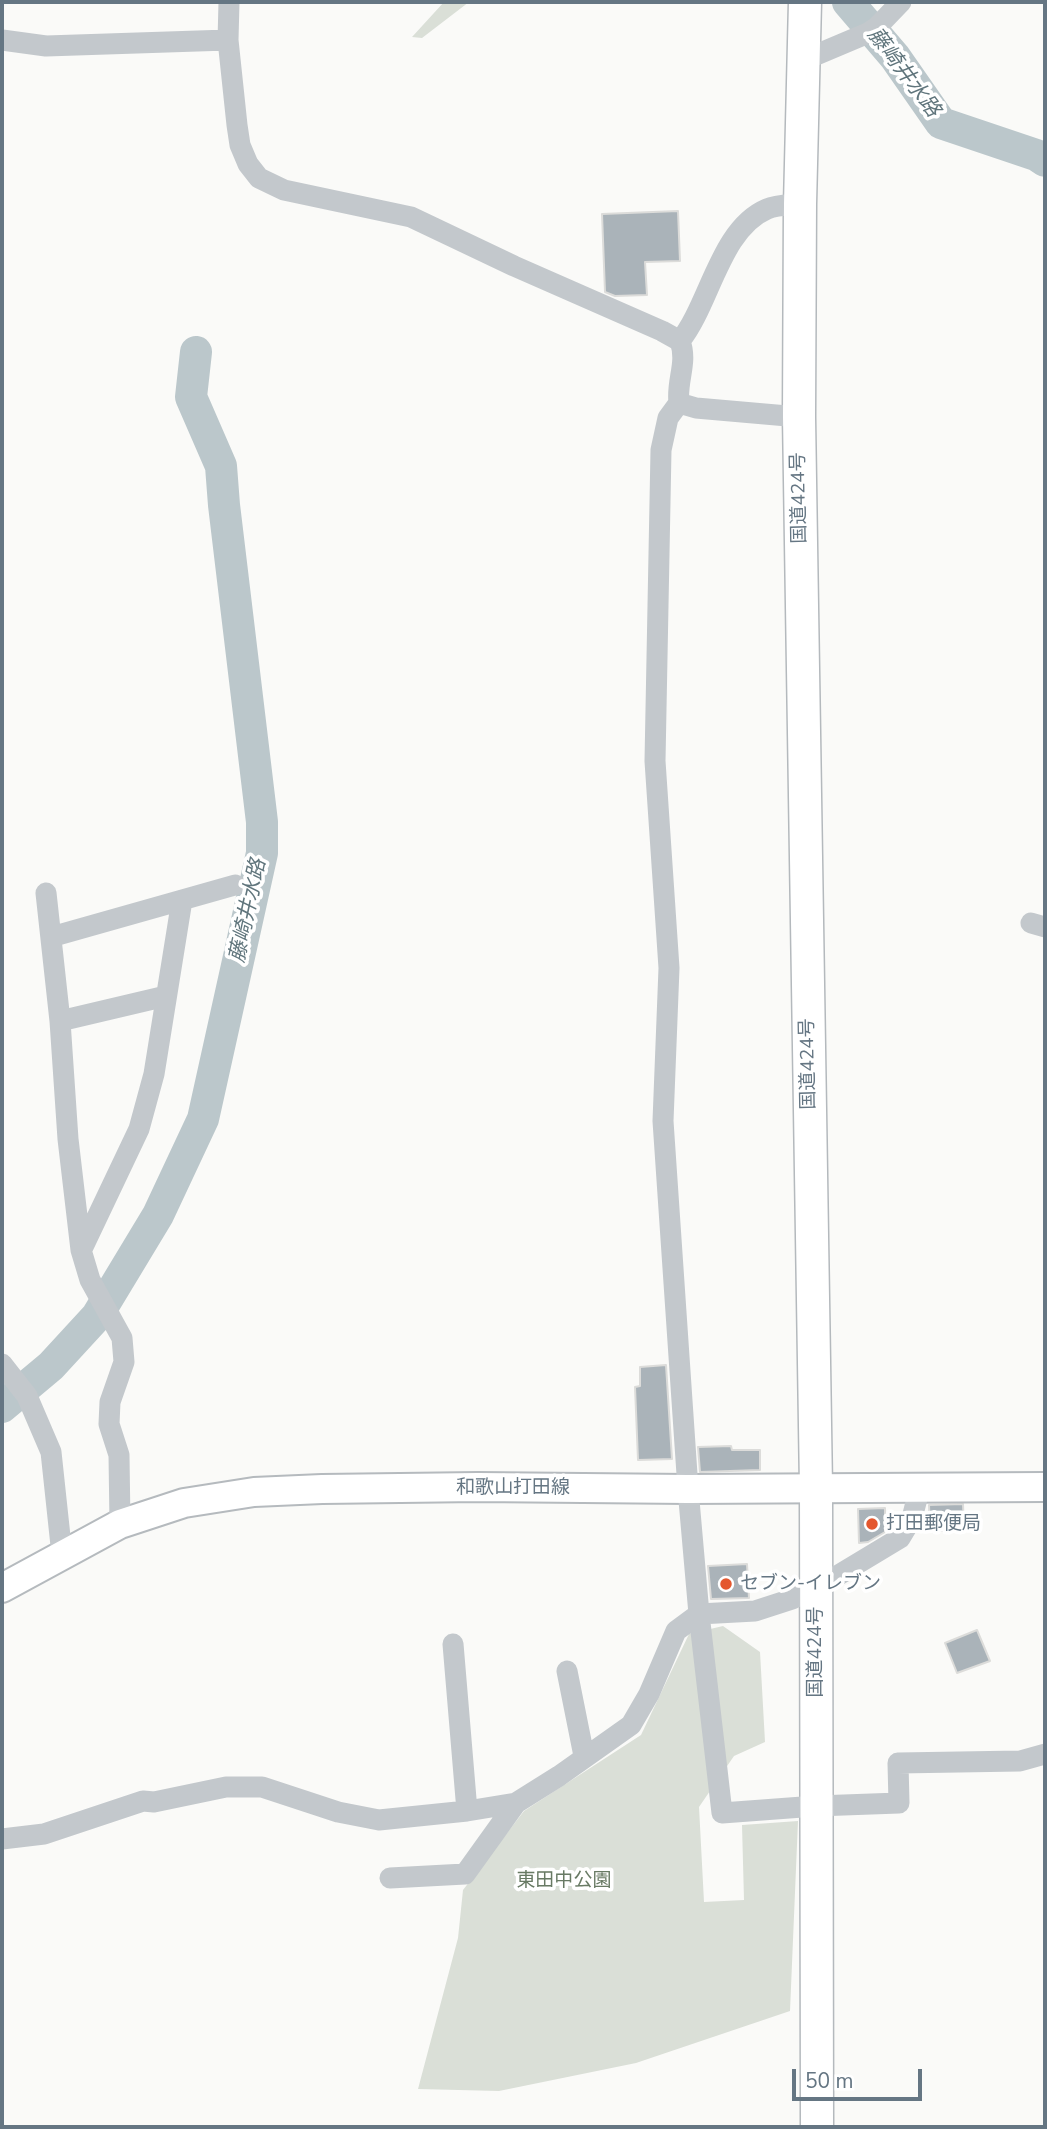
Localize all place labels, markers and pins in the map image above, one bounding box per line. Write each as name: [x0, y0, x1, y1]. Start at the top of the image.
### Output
place label: 打田郵便局: [886, 1513, 981, 1535]
marker: 打田郵便局: [864, 1516, 880, 1532]
place label: セブン-イレブン: [740, 1573, 881, 1595]
marker: セブン-イレブン: [718, 1576, 734, 1592]

